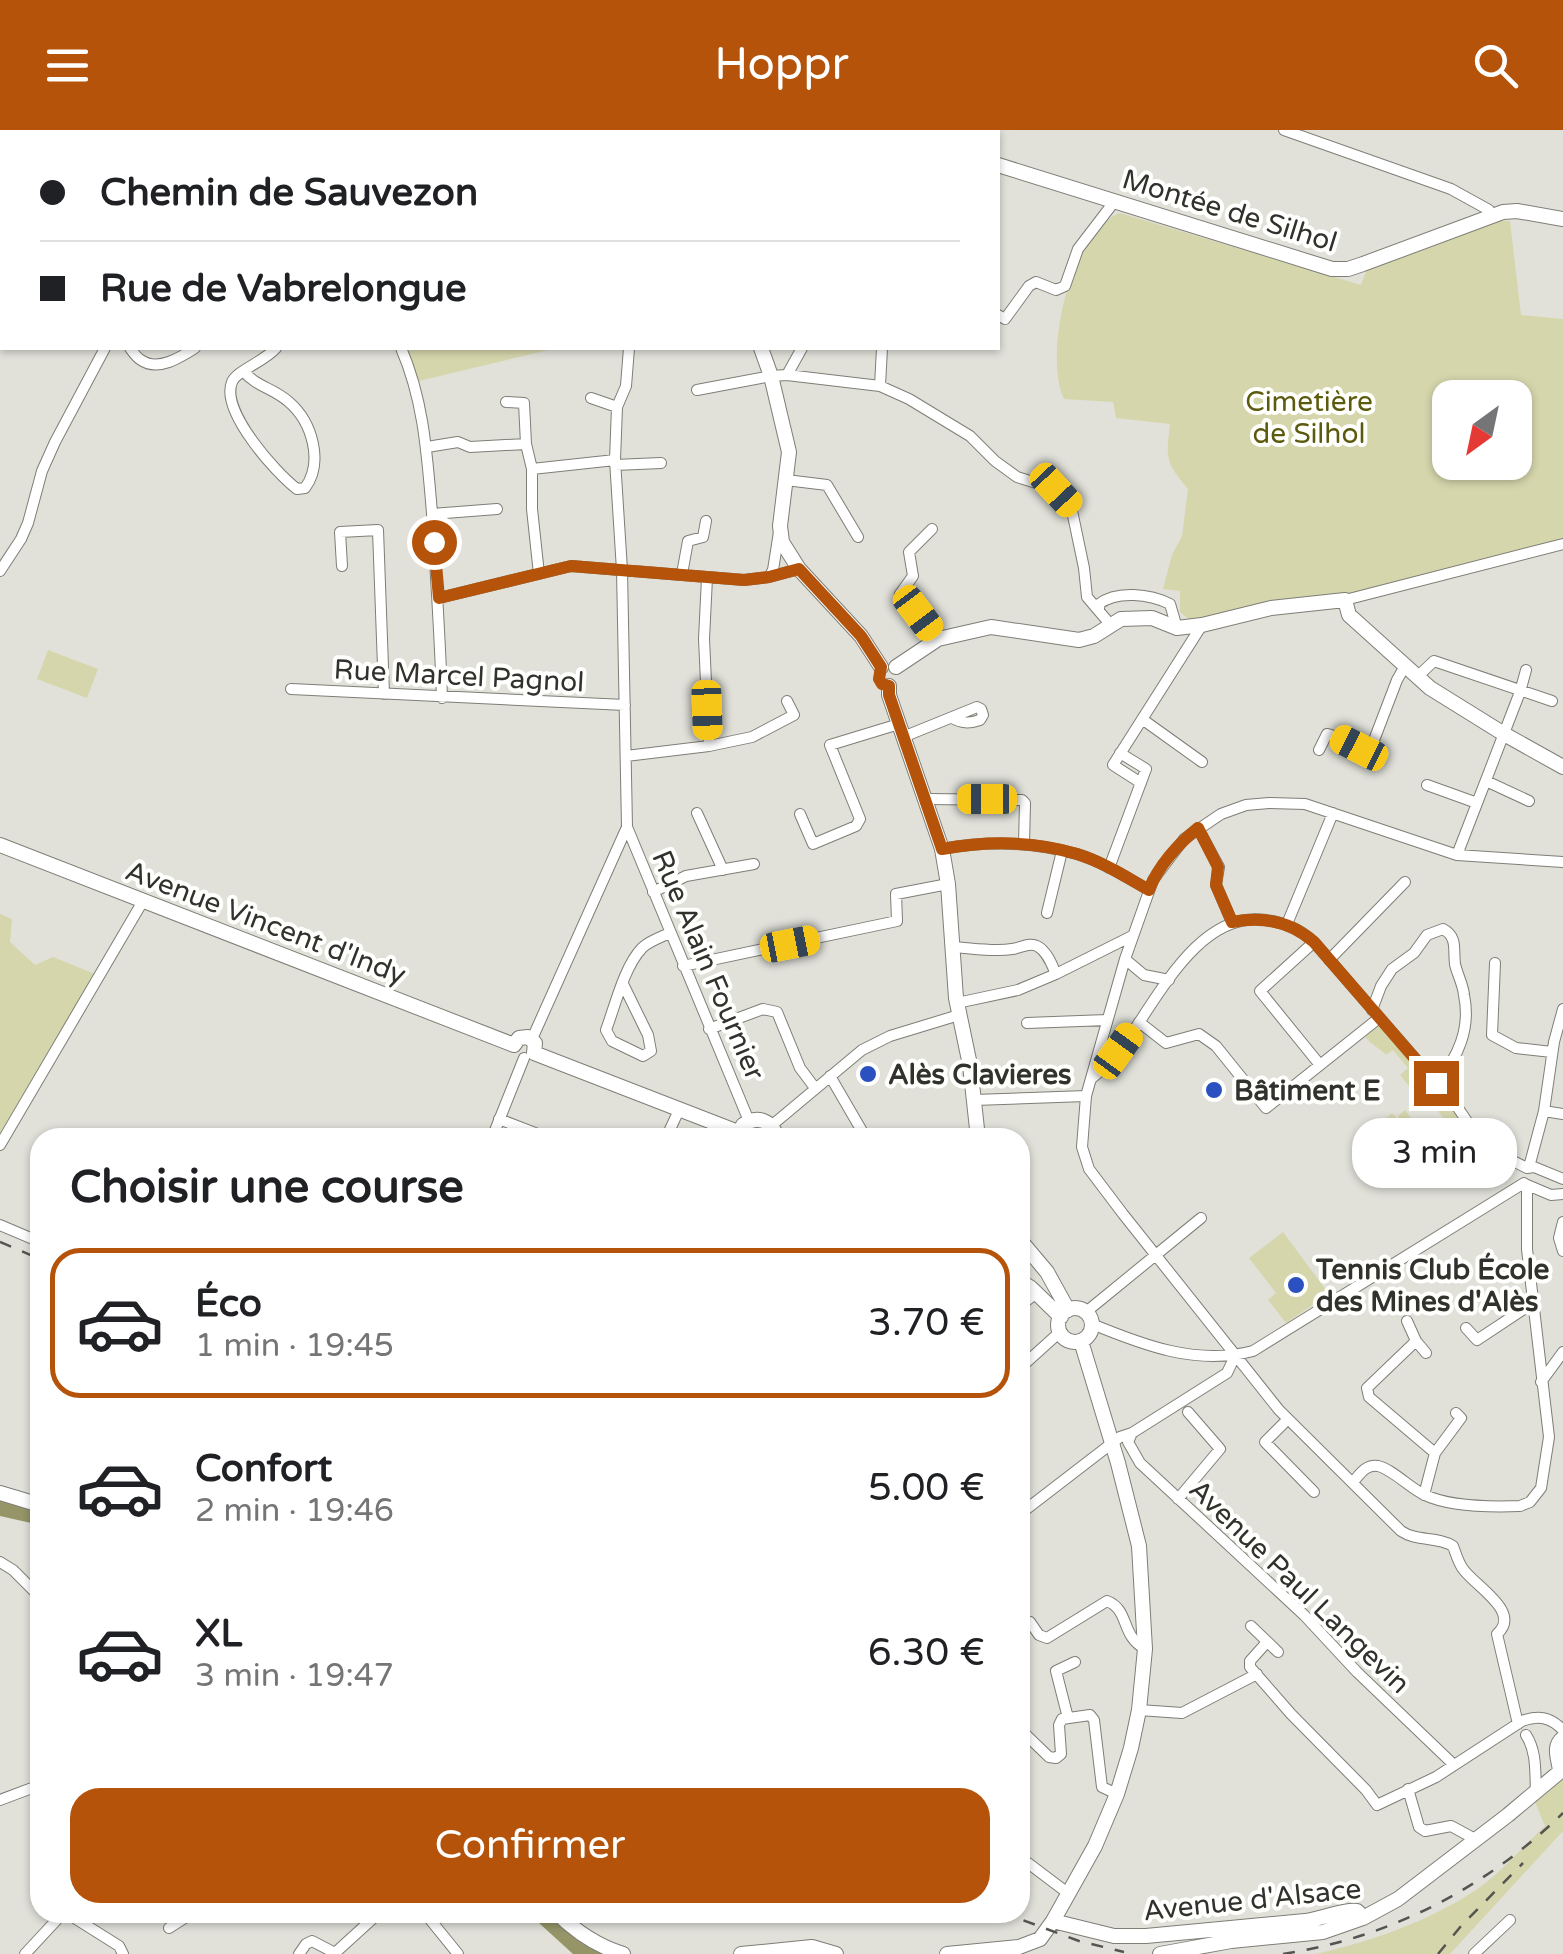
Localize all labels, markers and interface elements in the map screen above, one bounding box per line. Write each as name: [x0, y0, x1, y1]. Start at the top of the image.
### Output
icon: menu: [40, 38, 95, 93]
text: Hoppr: [714, 38, 849, 92]
icon: search: [1468, 38, 1523, 93]
street label: Montée de Silhol: [1118, 162, 1341, 260]
text: Chemin de Sauvezon: [100, 170, 478, 216]
text: Rue de Vabrelongue: [100, 266, 466, 312]
north arrow: [1432, 380, 1532, 480]
map controls: [1432, 380, 1532, 480]
park label: Cimetière de Silhol: [1245, 385, 1373, 451]
car: [1025, 458, 1087, 522]
route start: [412, 520, 457, 565]
car: [888, 580, 948, 646]
street label: Rue Marcel Pagnol: [333, 652, 585, 700]
car: [691, 679, 723, 741]
car: [1325, 721, 1393, 775]
car: [957, 784, 1017, 814]
street label: Rue Alain Fournier: [644, 845, 772, 1086]
street label: Avenue Vincent d'Indy: [121, 854, 411, 992]
car: [758, 924, 822, 964]
car: [1088, 1018, 1148, 1084]
place label: Alès Clavieres: [888, 1058, 1071, 1092]
route end: [1414, 1061, 1459, 1106]
marker: Alès Clavieres: [857, 1063, 879, 1085]
place label: Bâtiment E: [1234, 1074, 1381, 1108]
marker: Bâtiment E: [1203, 1079, 1225, 1101]
callout: 3 min: [1354, 1118, 1518, 1188]
text: 3 min: [1392, 1134, 1477, 1172]
text: Choisir une course: [70, 1161, 464, 1215]
place label: Tennis Club École des Mines d'Alès: [1315, 1252, 1550, 1319]
marker: Tennis Club École des Mines d'Alès: [1285, 1274, 1307, 1296]
icon: car: [75, 1278, 165, 1368]
text: Éco: [195, 1281, 262, 1327]
text: 3.70 €: [868, 1300, 985, 1346]
text: 1 min · 19:45: [195, 1327, 394, 1365]
icon: car: [75, 1443, 165, 1533]
text: Confort: [195, 1446, 332, 1492]
text: 5.00 €: [868, 1465, 985, 1511]
street label: Avenue Paul Langevin: [1182, 1472, 1417, 1701]
text: 2 min · 19:46: [195, 1492, 394, 1530]
icon: car: [75, 1608, 165, 1698]
text: XL: [195, 1611, 242, 1657]
text: 6.30 €: [868, 1630, 985, 1676]
text: 3 min · 19:47: [195, 1657, 394, 1695]
button: Confirmer: [70, 1788, 990, 1903]
street label: Avenue d'Alsace: [1141, 1872, 1363, 1928]

